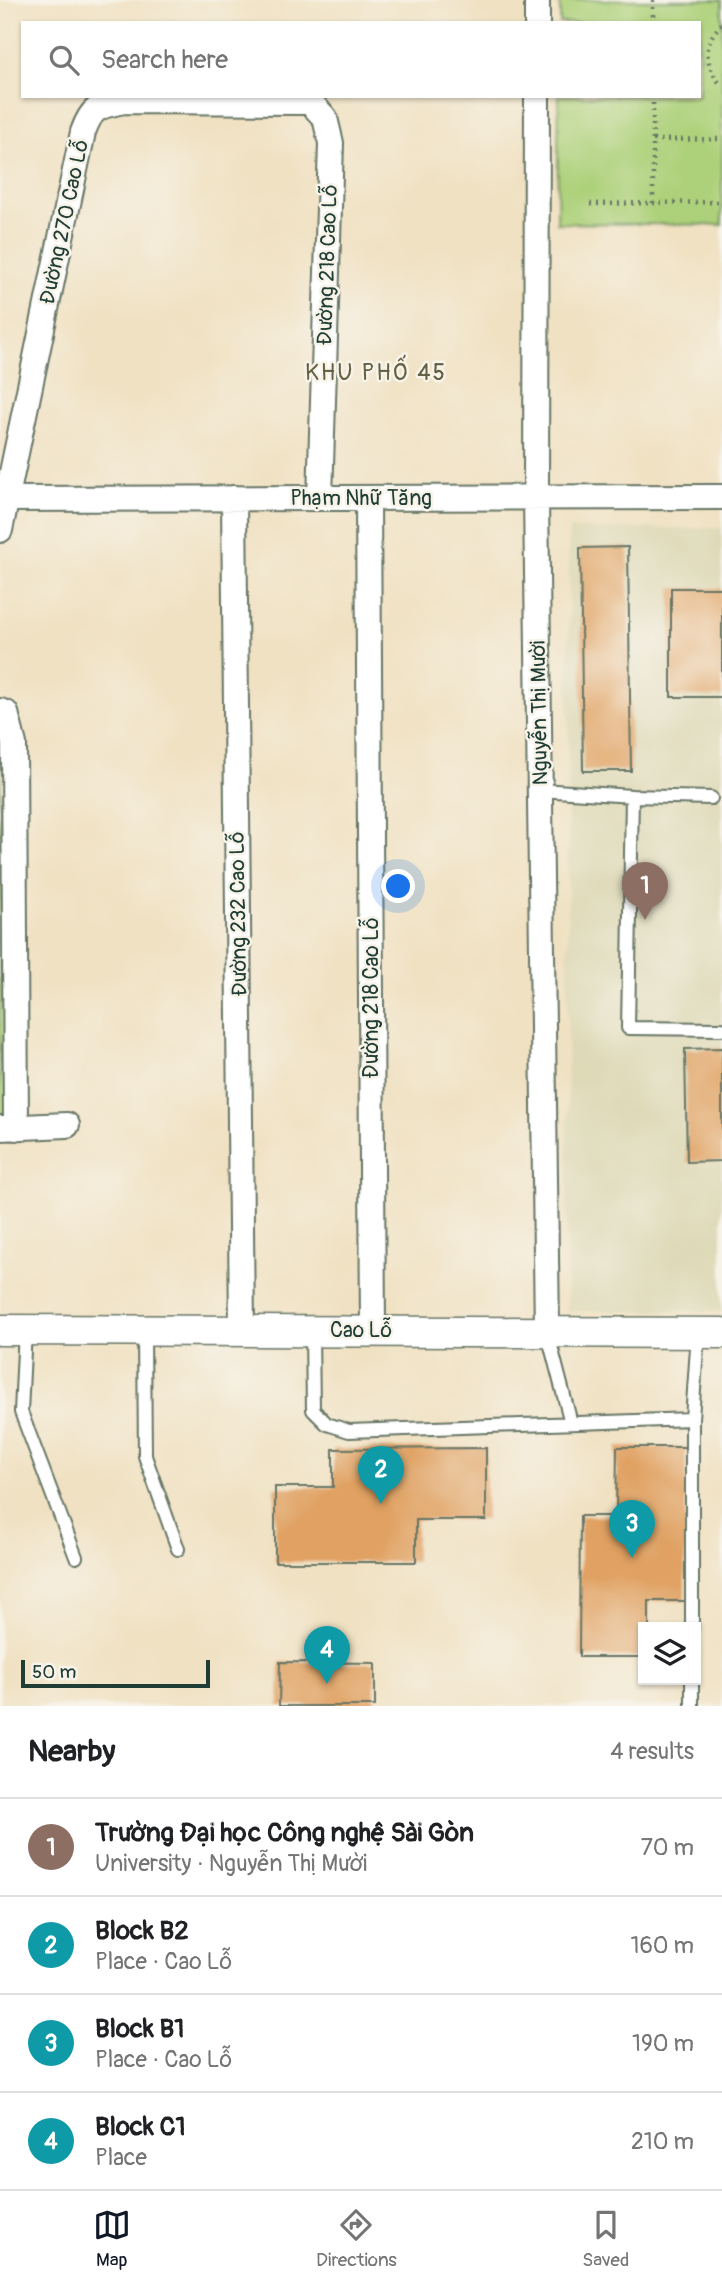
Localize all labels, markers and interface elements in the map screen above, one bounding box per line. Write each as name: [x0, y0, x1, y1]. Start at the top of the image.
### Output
search box: [21, 21, 701, 98]
icon: search: [45, 41, 83, 79]
text: Search here: [101, 44, 228, 76]
street label: Đường 270 Cao Lỗ: [34, 137, 95, 307]
street label: Đường 218 Cao Lỗ: [311, 184, 344, 346]
district label: KHU PHỐ 45: [305, 354, 447, 387]
street label: Phạm Nhữ Tăng: [290, 485, 432, 512]
street label: Nguyễn Thị Mười: [525, 640, 554, 785]
street label: Đường 232 Cao Lỗ: [224, 831, 253, 997]
pin: 1: [622, 862, 668, 920]
your location: [381, 869, 415, 903]
street label: Đường 218 Cao Lỗ: [358, 918, 385, 1078]
street label: Cao Lỗ: [330, 1317, 392, 1344]
pin: 2: [358, 1446, 404, 1504]
pin: 3: [609, 1500, 655, 1558]
map controls: [638, 1622, 701, 1685]
button: layers: [638, 1622, 701, 1685]
pin: 4: [304, 1626, 350, 1684]
scale bar: [21, 1657, 210, 1689]
text: 50 m: [32, 1660, 76, 1684]
text: Nearby: [28, 1733, 115, 1770]
text: 4 results: [610, 1737, 694, 1766]
text: Trường Đại học Công nghệ Sài Gòn: [95, 1817, 474, 1849]
text: 1: [47, 1833, 56, 1862]
text: 70 m: [641, 1833, 694, 1862]
text: University · Nguyễn Thị Mười: [95, 1849, 367, 1878]
text: Block B2: [95, 1915, 189, 1947]
text: 2: [45, 1931, 57, 1960]
text: 160 m: [630, 1931, 694, 1960]
text: Place · Cao Lỗ: [95, 1947, 232, 1976]
text: Block B1: [95, 2013, 184, 2045]
text: 3: [45, 2029, 57, 2058]
text: 190 m: [632, 2029, 694, 2058]
text: Place · Cao Lỗ: [95, 2045, 232, 2074]
text: Block C1: [95, 2111, 186, 2143]
text: 4: [44, 2127, 58, 2156]
text: 210 m: [631, 2127, 694, 2156]
text: Place: [95, 2143, 147, 2172]
tab: Map: [93, 2206, 131, 2272]
tab: Directions: [316, 2206, 397, 2272]
tab: Saved: [582, 2206, 629, 2272]

